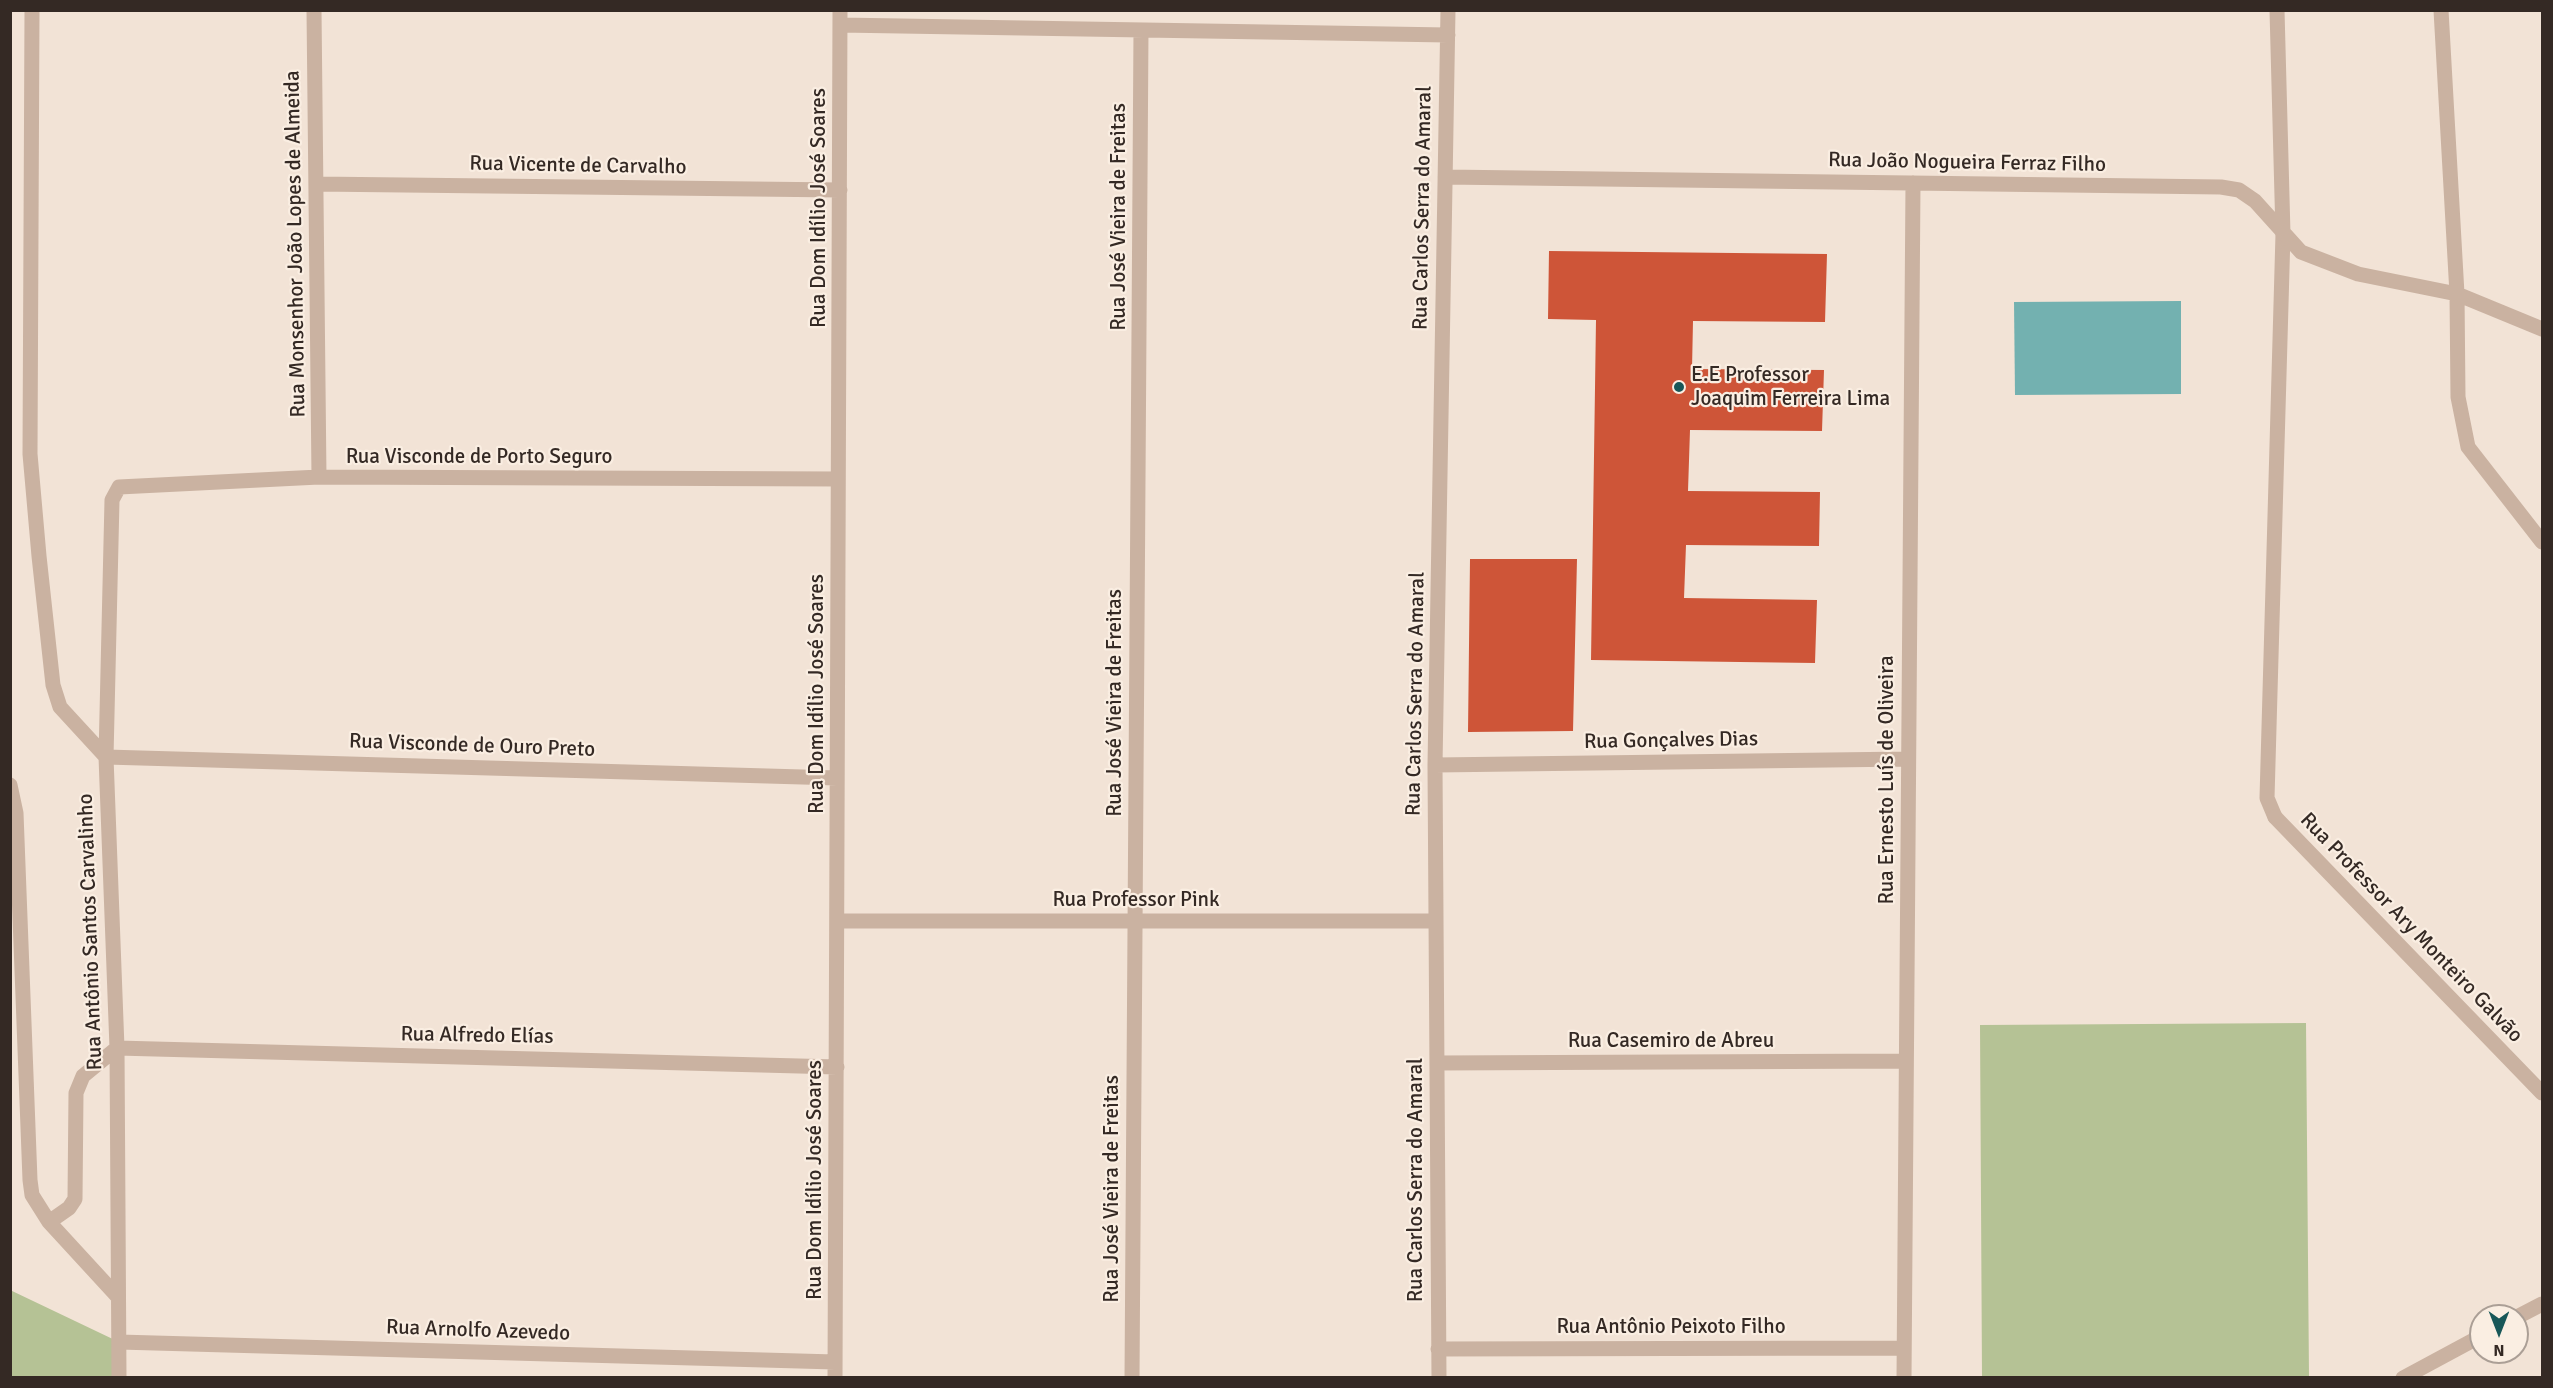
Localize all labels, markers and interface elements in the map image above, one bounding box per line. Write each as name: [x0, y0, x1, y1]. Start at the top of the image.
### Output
street label: Rua Monsenhor João Lopes de Almeida: [280, 70, 312, 418]
street label: Rua Carlos Serra do Amaral: [1408, 86, 1438, 330]
street label: Rua Dom Idílio José Soares: [806, 88, 832, 328]
street label: Rua José Vieira de Freitas: [1106, 103, 1132, 331]
street label: Rua João Nogueira Ferraz Filho: [1828, 148, 2106, 178]
street label: Rua Vicente de Carvalho: [469, 152, 687, 180]
place label: E.E Professor Joaquim Ferreira Lima: [1691, 362, 1890, 412]
marker: E.E Professor Joaquim Ferreira Lima: [1672, 380, 1686, 394]
street label: Rua Visconde de Porto Seguro: [346, 444, 612, 470]
street label: Rua Carlos Serra do Amaral: [1401, 572, 1431, 816]
street label: Rua Dom Idílio José Soares: [804, 574, 830, 814]
street label: Rua José Vieira de Freitas: [1102, 589, 1128, 817]
street label: Rua Ernesto Luís de Oliveira: [1874, 655, 1900, 905]
street label: Rua Gonçalves Dias: [1584, 727, 1758, 755]
street label: Rua Visconde de Ouro Preto: [349, 729, 595, 763]
street label: Rua Antônio Santos Carvalinho: [74, 793, 108, 1071]
street label: Rua Professor Ary Monteiro Galvão: [2294, 808, 2528, 1048]
street label: Rua Professor Pink: [1052, 887, 1220, 913]
street label: Rua Alfredo Elías: [400, 1022, 554, 1050]
street label: Rua Casemiro de Abreu: [1568, 1028, 1774, 1054]
street label: Rua Carlos Serra do Amaral: [1403, 1058, 1429, 1302]
street label: Rua Dom Idílio José Soares: [802, 1060, 828, 1300]
street label: Rua José Vieira de Freitas: [1099, 1075, 1125, 1303]
north arrow: [2469, 1304, 2529, 1364]
street label: Rua Antônio Peixoto Filho: [1556, 1314, 1786, 1340]
street label: Rua Arnolfo Azevedo: [385, 1315, 571, 1347]
text: N: [2493, 1340, 2505, 1360]

